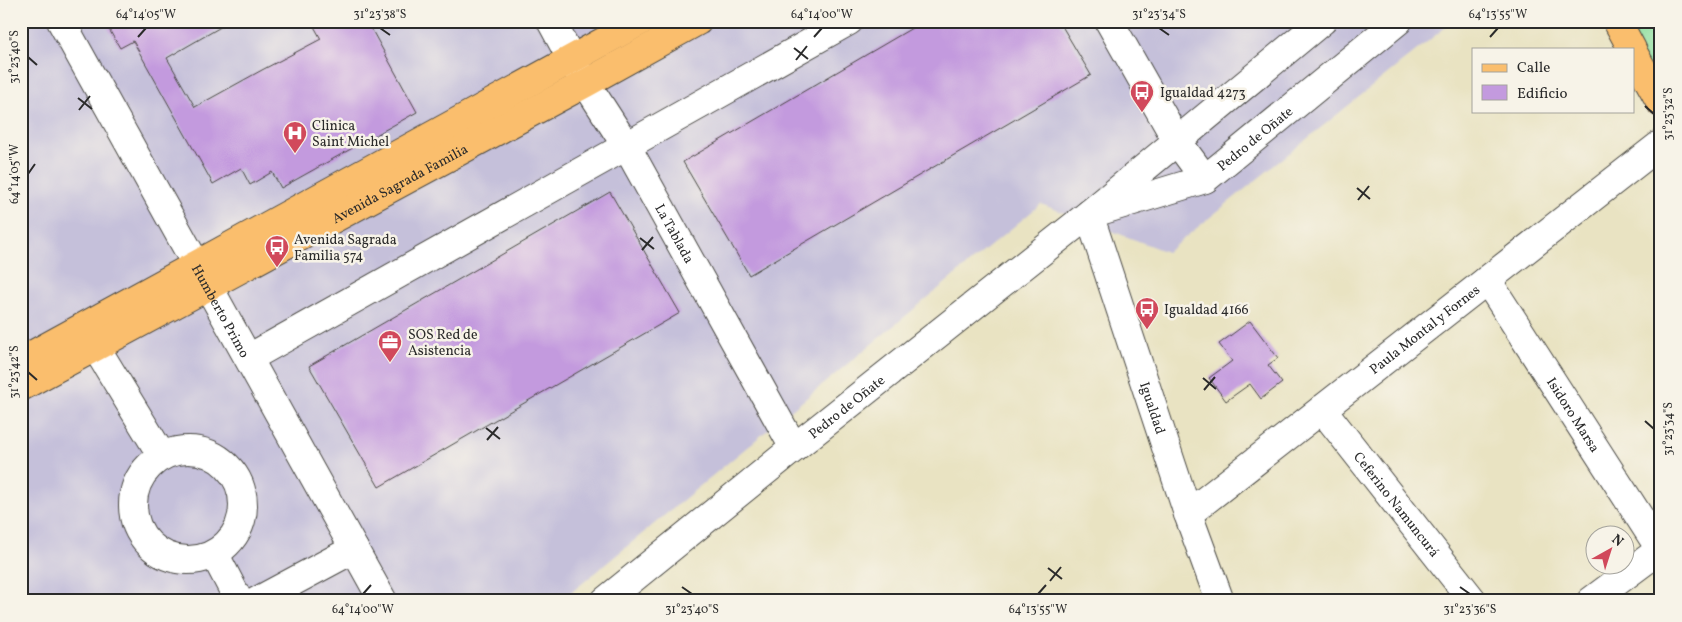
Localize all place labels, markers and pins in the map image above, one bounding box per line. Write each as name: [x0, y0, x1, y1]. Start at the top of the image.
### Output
bus stop icon: Igualdad 4273: [1129, 79, 1155, 113]
place label: Igualdad 4273: [1160, 84, 1246, 103]
place label: Clinica Saint Michel: [312, 117, 389, 152]
hospital icon: Clinica Saint Michel: [282, 120, 308, 154]
place label: Avenida Sagrada Familia 574: [294, 231, 397, 266]
bus stop icon: Avenida Sagrada Familia 574: [264, 234, 290, 268]
bus stop icon: Igualdad 4166: [1134, 296, 1160, 330]
place label: Igualdad 4166: [1164, 301, 1249, 320]
place label: SOS Red de Asistencia: [408, 326, 478, 361]
office icon: SOS Red de Asistencia: [377, 329, 403, 363]

